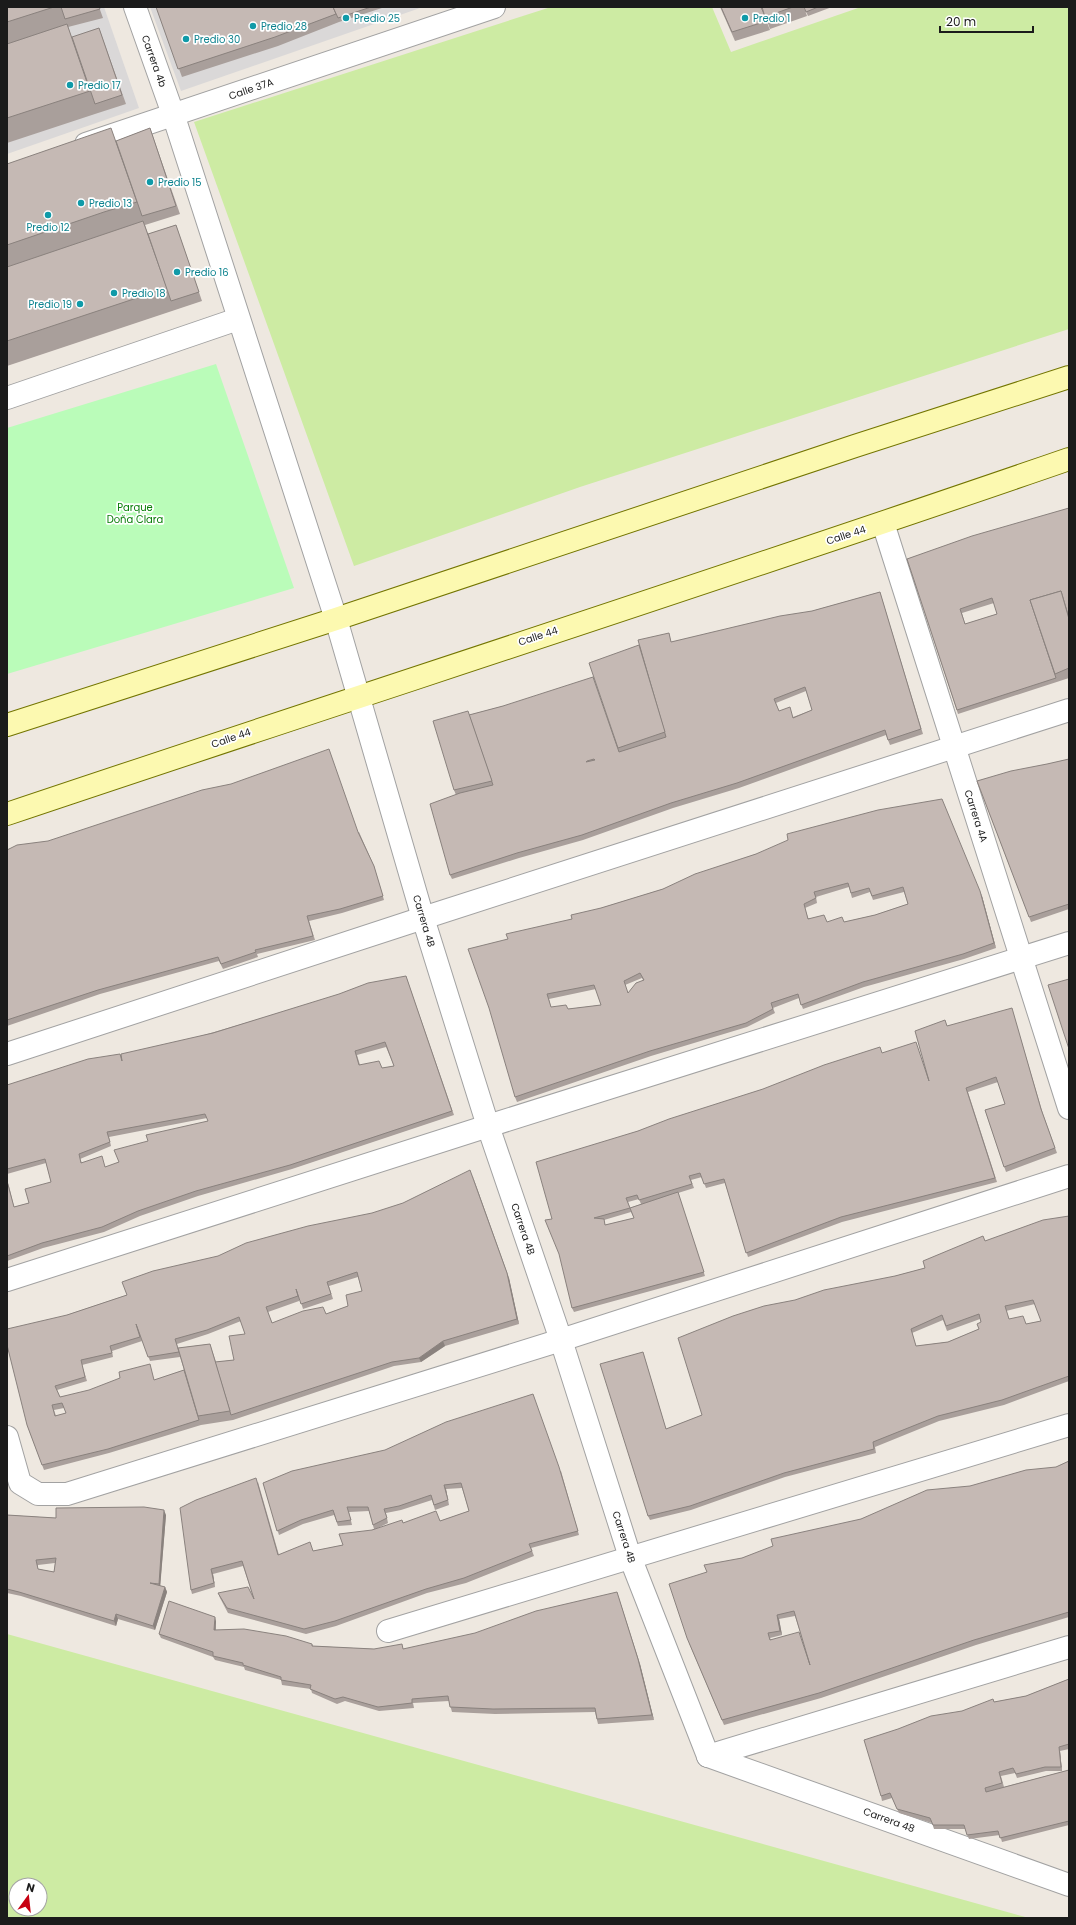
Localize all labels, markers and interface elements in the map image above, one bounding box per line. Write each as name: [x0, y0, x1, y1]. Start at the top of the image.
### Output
scale bar: [940, 8, 1033, 34]
place label: Predio 25: [354, 11, 400, 26]
place label: Predio 1: [753, 11, 790, 26]
marker: Predio 25: [341, 13, 351, 23]
marker: Predio 1: [740, 13, 750, 23]
text: 20 m: [946, 13, 976, 30]
place label: Predio 28: [261, 19, 307, 34]
marker: Predio 28: [248, 21, 258, 31]
place label: Predio 30: [194, 32, 240, 47]
street label: Carrera 4b: [138, 33, 170, 89]
marker: Predio 30: [181, 34, 191, 44]
street label: Calle 37A: [227, 74, 276, 104]
place label: Predio 17: [78, 78, 121, 93]
marker: Predio 17: [65, 80, 75, 90]
place label: Predio 15: [158, 175, 202, 190]
marker: Predio 15: [145, 177, 155, 187]
place label: Predio 13: [89, 196, 132, 211]
marker: Predio 13: [76, 198, 86, 208]
marker: Predio 12: [43, 210, 53, 220]
place label: Predio 12: [27, 220, 70, 235]
place label: Predio 16: [185, 265, 229, 280]
marker: Predio 16: [172, 267, 182, 277]
place label: Predio 18: [122, 286, 166, 301]
marker: Predio 18: [109, 288, 119, 298]
place label: Predio 19: [28, 297, 72, 312]
marker: Predio 19: [75, 299, 85, 309]
park label: Parque Doña Clara: [107, 500, 163, 527]
street label: Calle 44: [824, 522, 868, 548]
street label: Calle 44: [516, 623, 560, 649]
street label: Calle 44: [209, 724, 253, 752]
street label: Carrera 4A: [960, 788, 992, 844]
street label: Carrera 4B: [409, 893, 439, 949]
street label: Carrera 4B: [507, 1201, 539, 1257]
street label: Carrera 4B: [609, 1509, 639, 1565]
street label: Carrera 48: [861, 1804, 917, 1836]
north arrow: [8, 1877, 48, 1917]
text: N: [25, 1879, 37, 1896]

